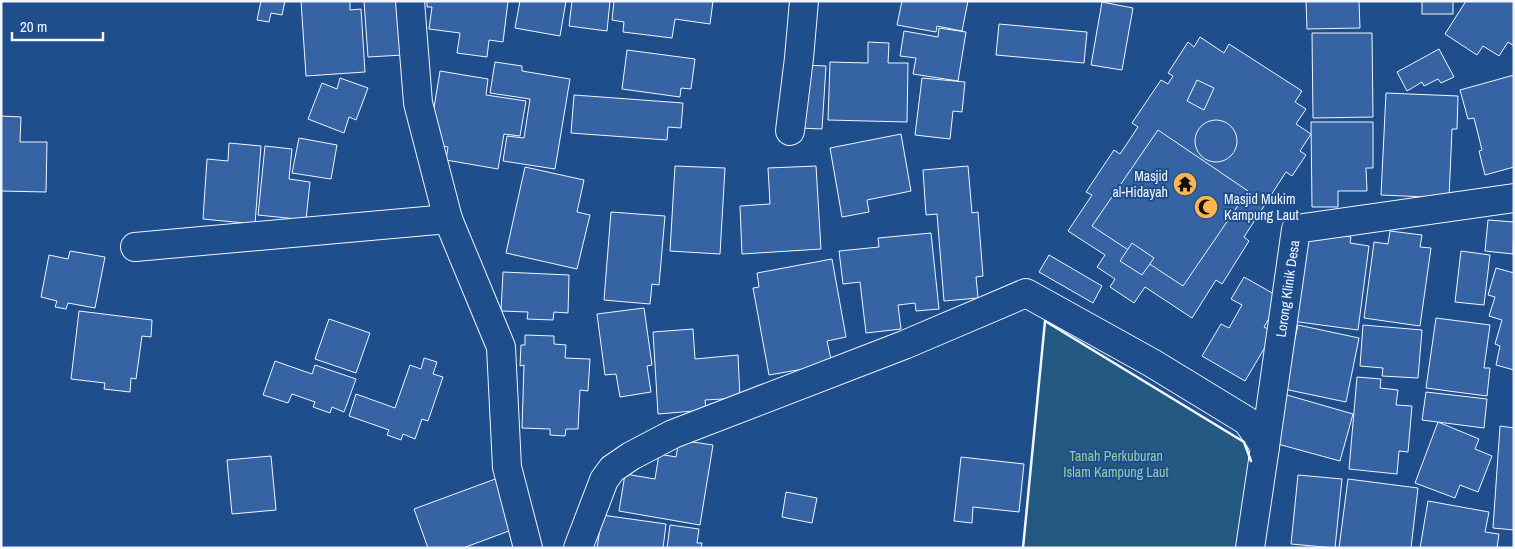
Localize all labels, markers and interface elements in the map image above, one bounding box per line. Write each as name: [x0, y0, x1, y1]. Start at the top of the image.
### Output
scale bar: [12, 10, 104, 42]
text: 20 m: [20, 16, 47, 37]
place label: Masjid al-Hidayah: [1112, 167, 1168, 201]
temple icon: Masjid al-Hidayah: [1172, 171, 1198, 197]
place label: Masjid Mukim Kampung Laut: [1224, 190, 1299, 224]
mosque icon: Masjid Mukim Kampung Laut: [1193, 194, 1219, 220]
street label: Lorong Klinik Desa: [1272, 238, 1303, 338]
park label: Tanah Perkuburan Islam Kampung Laut: [1063, 447, 1169, 481]

